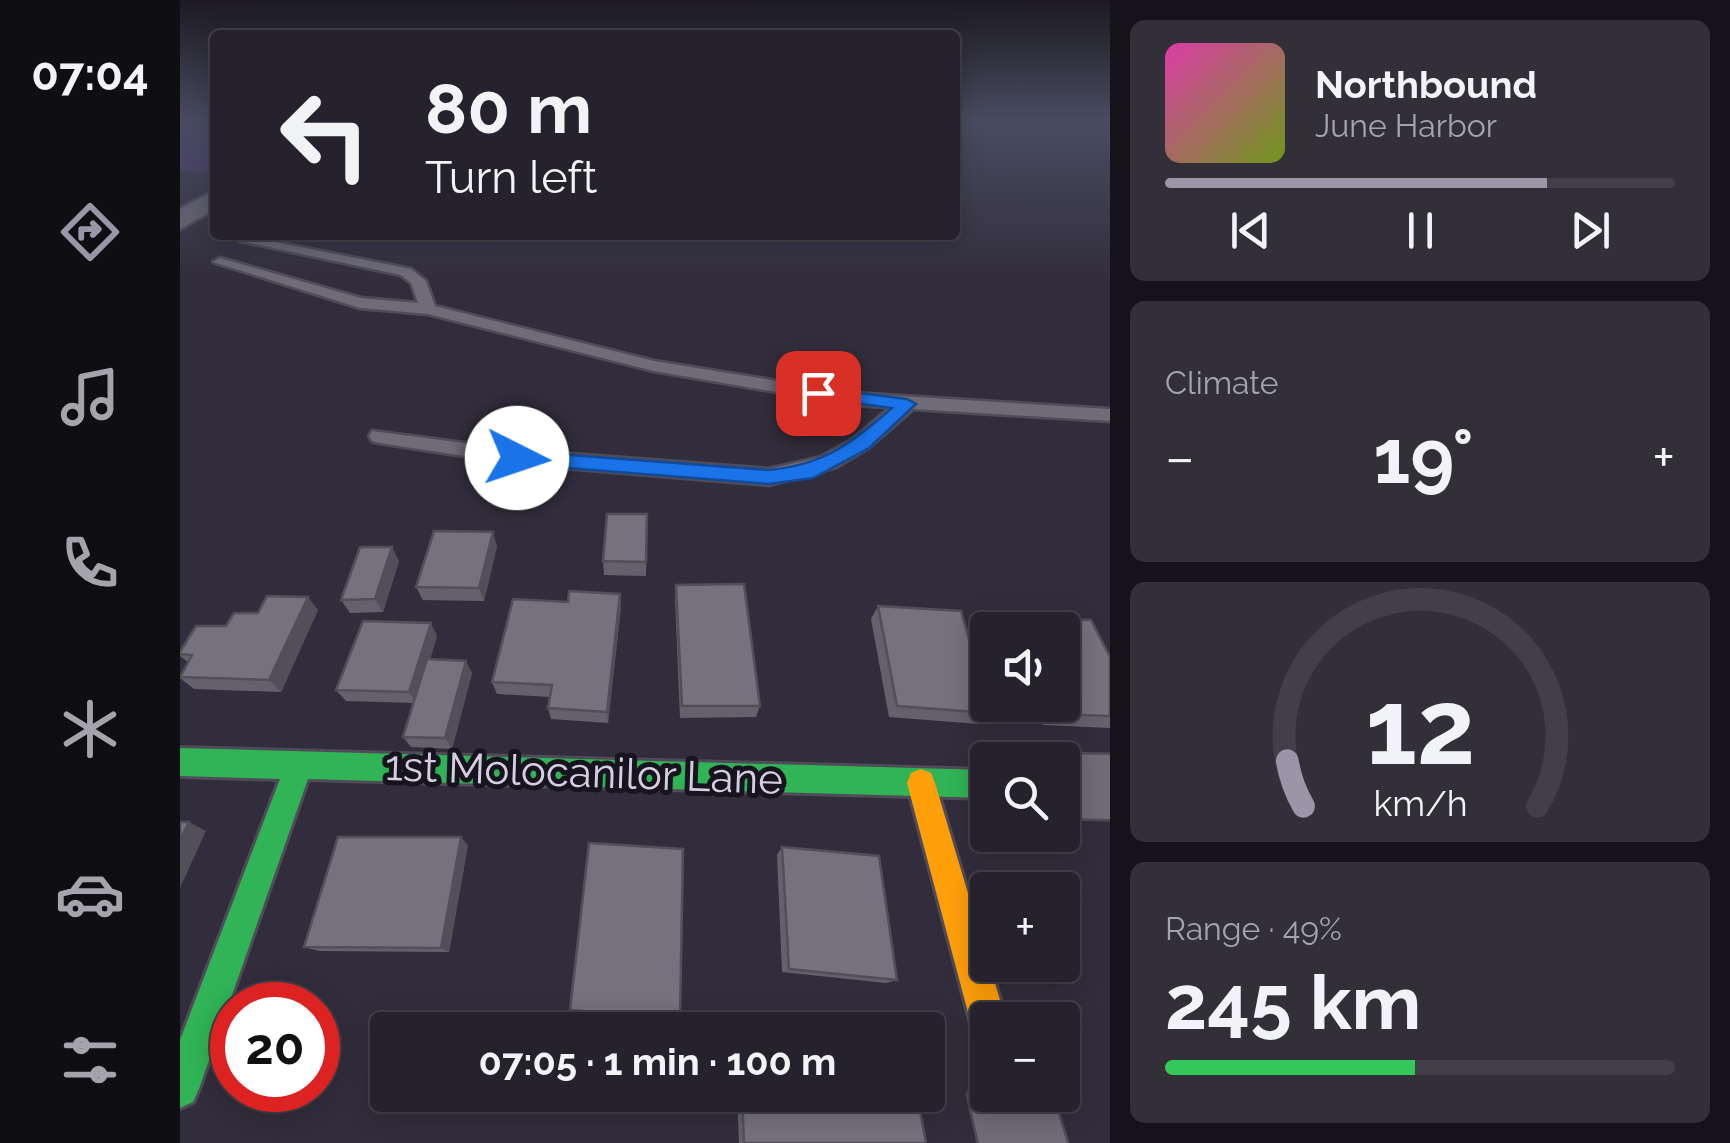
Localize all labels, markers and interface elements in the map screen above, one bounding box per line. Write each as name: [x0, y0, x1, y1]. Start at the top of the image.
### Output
text: 07:04: [31, 48, 149, 101]
text: Northbound: [1315, 62, 1537, 107]
text: 80 m: [425, 67, 592, 149]
icon: left: [260, 70, 390, 200]
text: June Harbor: [1315, 107, 1497, 144]
text: Turn left: [425, 151, 597, 204]
icon: directions: [55, 197, 125, 267]
icon: previous: [1223, 203, 1278, 258]
icon: pause: [1393, 203, 1448, 258]
icon: next: [1563, 203, 1618, 258]
pin: [776, 351, 861, 436]
icon: music: [55, 362, 125, 432]
text: Climate: [1165, 364, 1279, 401]
icon: arrive: [791, 366, 846, 421]
position arrow: [465, 406, 569, 510]
text: 19°: [1373, 412, 1474, 501]
text: −: [1165, 425, 1195, 490]
text: +: [1652, 425, 1675, 490]
icon: phone: [55, 528, 125, 598]
map controls: [970, 612, 1080, 1112]
button: sound: [970, 612, 1080, 722]
text: 12: [1365, 666, 1475, 788]
icon: climate: [55, 694, 125, 764]
street label: 1st Molocanilor Lane: [384, 741, 784, 804]
button: search: [970, 742, 1080, 852]
text: km/h: [1373, 782, 1467, 824]
icon: car: [55, 859, 125, 929]
button: +: [970, 872, 1080, 982]
text: Range · 49%: [1165, 910, 1342, 947]
text: 245 km: [1165, 958, 1421, 1047]
speed limit sign: 20: [210, 982, 340, 1112]
button: −: [970, 1002, 1080, 1112]
icon: filters: [55, 1025, 125, 1095]
text: 07:05 · 1 min · 100 m: [479, 1039, 836, 1084]

